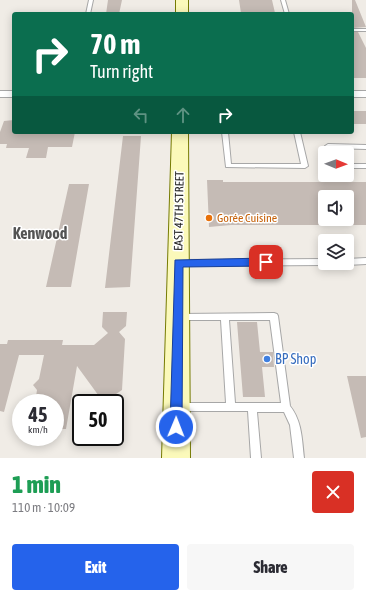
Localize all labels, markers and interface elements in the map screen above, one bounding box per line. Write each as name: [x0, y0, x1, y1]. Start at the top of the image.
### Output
icon: right: [24, 28, 76, 80]
text: 70 m: [90, 28, 140, 60]
text: Turn right: [90, 61, 153, 82]
icon: left: [130, 104, 152, 126]
icon: ahead: [172, 104, 194, 126]
icon: right: [214, 104, 236, 126]
north arrow: [318, 146, 354, 182]
map controls: [318, 146, 354, 270]
street label: EAST 47TH STREET: [171, 170, 187, 251]
button: sound: [318, 190, 354, 226]
place label: Gorée Cuisine: [217, 211, 277, 225]
marker: Gorée Cuisine: [204, 213, 214, 223]
district label: Kenwood: [13, 224, 68, 242]
button: layers: [318, 234, 354, 270]
pin: [249, 245, 283, 279]
icon: arrive: [255, 251, 277, 273]
place label: BP Shop: [275, 351, 317, 367]
marker: BP Shop: [262, 354, 272, 364]
speed limit sign: 50: [72, 394, 124, 446]
text: 45: [29, 403, 47, 426]
position arrow: [155, 406, 197, 448]
text: km/h: [28, 424, 48, 435]
text: 1 min: [12, 471, 61, 498]
button: close: [312, 471, 354, 513]
text: 110 m · 10:09: [12, 500, 75, 515]
button: Exit: [12, 544, 179, 590]
button: Share: [187, 544, 354, 590]

